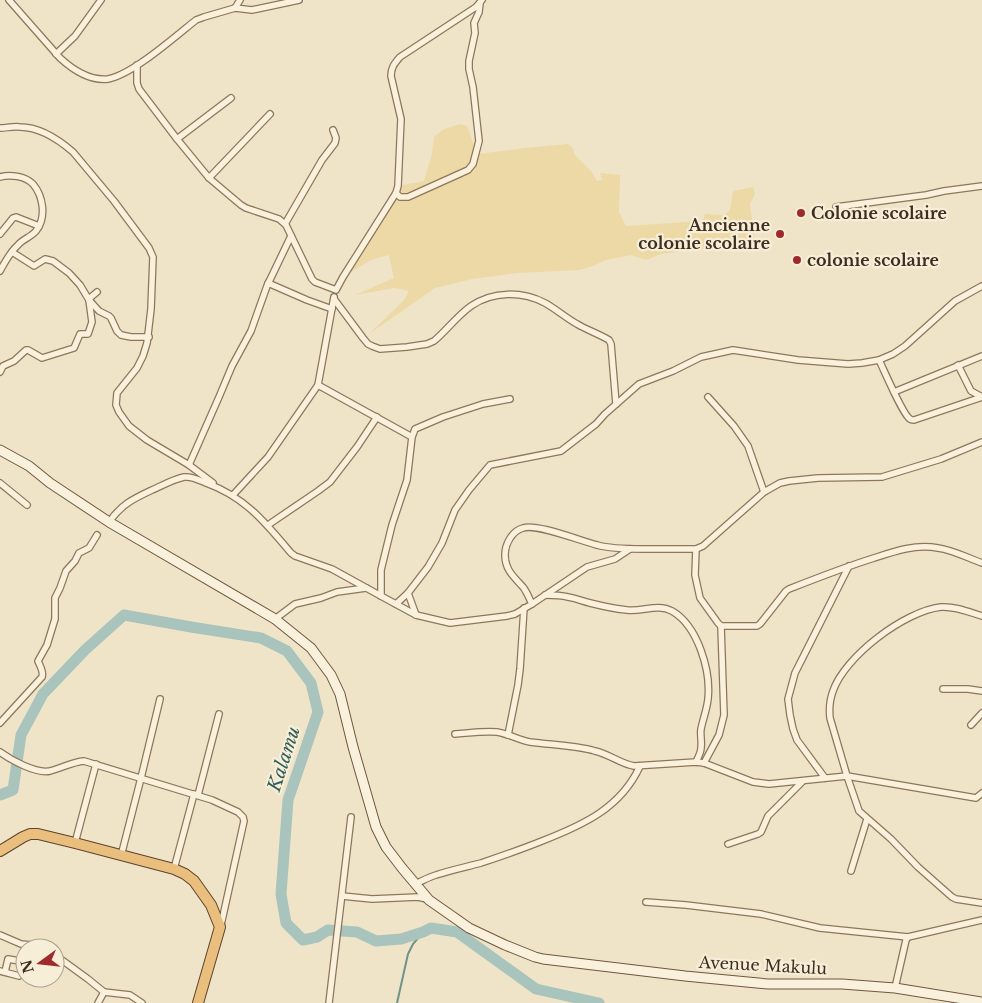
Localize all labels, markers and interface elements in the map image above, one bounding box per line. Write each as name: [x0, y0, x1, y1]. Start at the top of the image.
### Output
place label: Colonie scolaire: [811, 203, 947, 223]
marker: Colonie scolaire: [795, 207, 807, 219]
place label: Ancienne colonie scolaire: [638, 215, 770, 253]
marker: Ancienne colonie scolaire: [774, 228, 786, 240]
place label: colonie scolaire: [807, 250, 939, 270]
marker: colonie scolaire: [791, 254, 803, 266]
water label: Kalamu: [263, 723, 305, 795]
north arrow: [15, 938, 65, 988]
street label: Avenue Makulu: [697, 952, 828, 978]
text: N: [17, 958, 38, 975]

